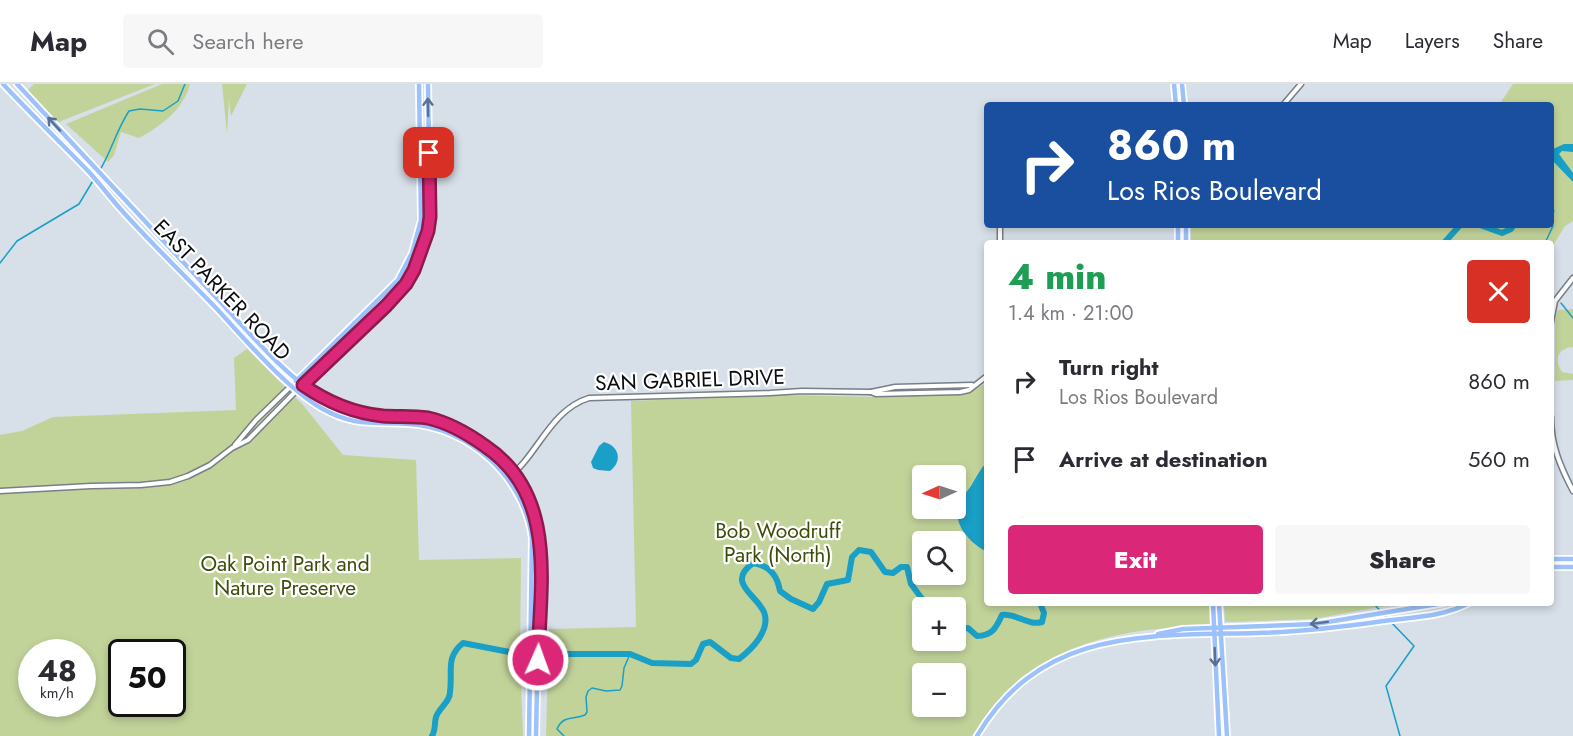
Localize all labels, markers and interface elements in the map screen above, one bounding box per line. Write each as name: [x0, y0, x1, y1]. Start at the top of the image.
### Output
search box: [123, 14, 543, 68]
text: Map: [30, 21, 87, 62]
icon: search: [144, 25, 177, 58]
text: Search here: [192, 25, 304, 57]
text: Map: [1333, 26, 1372, 56]
text: Layers: [1405, 26, 1460, 56]
text: Share: [1493, 26, 1543, 56]
one-way arrow: [423, 97, 434, 117]
text: 860 m: [1107, 115, 1236, 176]
one-way arrow: [47, 116, 61, 131]
icon: right: [1008, 126, 1086, 204]
pin: [403, 127, 454, 178]
icon: arrive: [412, 136, 445, 169]
text: Los Rios Boulevard: [1107, 171, 1322, 210]
street label: EAST PARKER ROAD: [147, 213, 297, 367]
text: 4 min: [1008, 250, 1106, 302]
button: close: [1467, 260, 1530, 323]
text: 1.4 km · 21:00: [1008, 299, 1133, 328]
text: Turn right: [1059, 351, 1159, 383]
street label: SAN GABRIEL DRIVE: [595, 362, 785, 398]
icon: right: [1008, 365, 1041, 398]
text: 860 m: [1468, 365, 1530, 397]
text: Los Rios Boulevard: [1059, 383, 1218, 412]
icon: arrive: [1008, 443, 1041, 476]
text: Arrive at destination: [1059, 443, 1268, 475]
text: 560 m: [1468, 443, 1530, 475]
north arrow: [912, 465, 966, 519]
map controls: [912, 465, 966, 717]
park label: Bob Woodruff Park (North): [715, 516, 842, 570]
button: Exit: [1008, 525, 1263, 594]
button: Share: [1275, 525, 1530, 594]
button: search: [912, 531, 966, 585]
park label: Oak Point Park and Nature Preserve: [200, 549, 370, 603]
button: +: [912, 597, 966, 651]
one-way arrow: [1310, 617, 1330, 628]
position arrow: [506, 628, 570, 692]
speed limit sign: 50: [108, 639, 186, 717]
one-way arrow: [1210, 646, 1221, 666]
text: 48: [37, 649, 77, 692]
button: −: [912, 663, 966, 717]
text: km/h: [40, 682, 74, 704]

